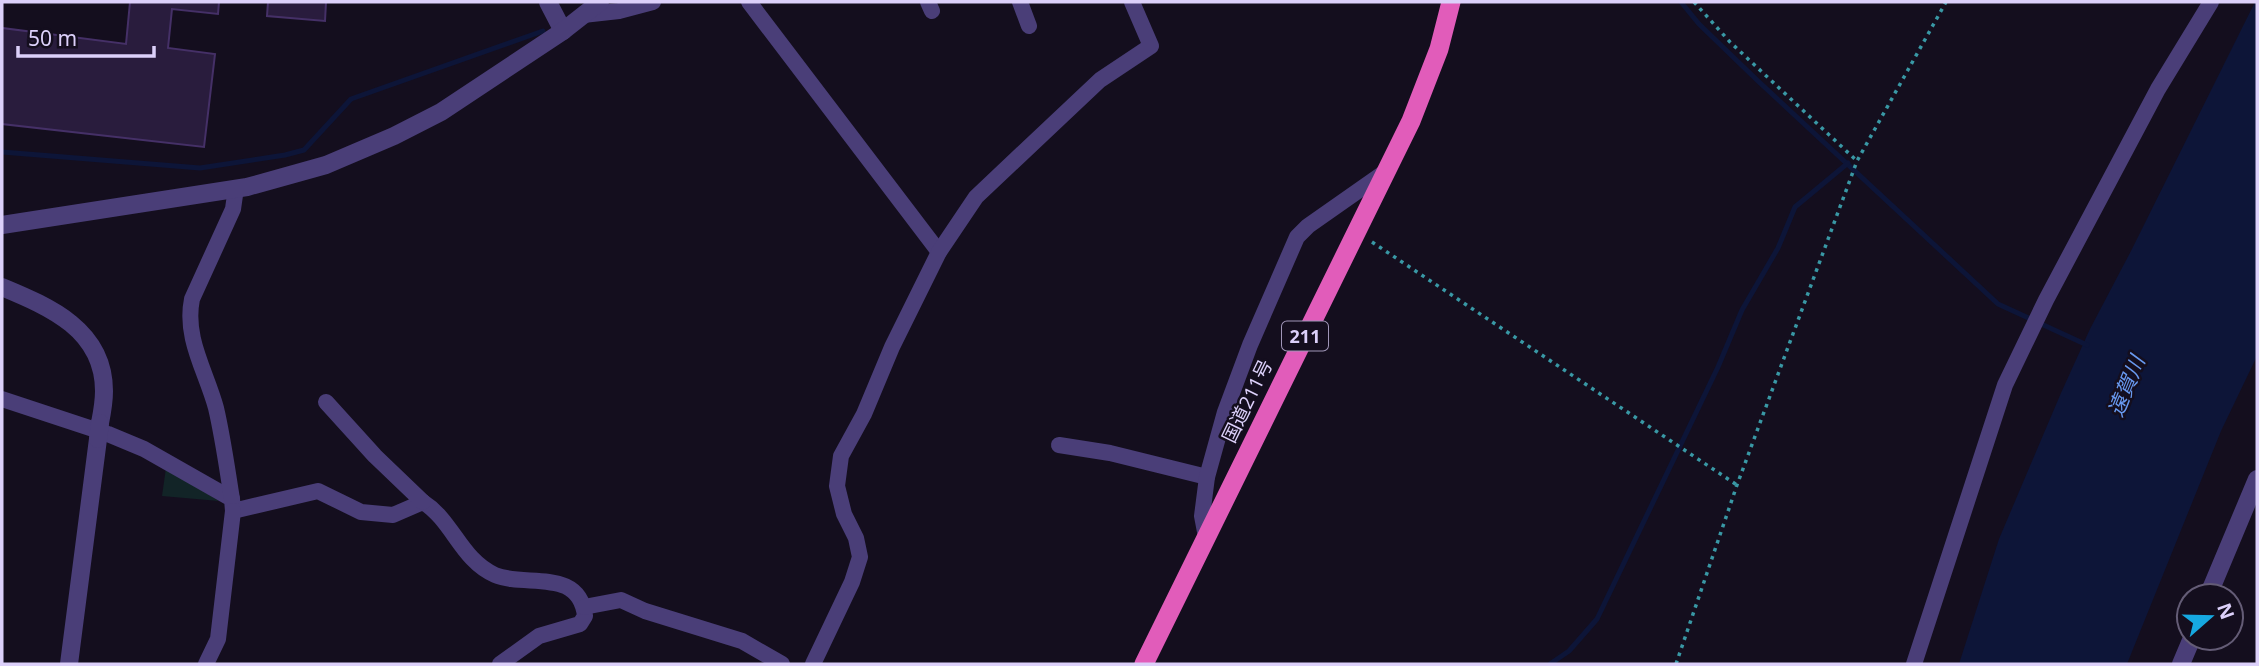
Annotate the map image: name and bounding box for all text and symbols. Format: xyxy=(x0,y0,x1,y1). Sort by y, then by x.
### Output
scale bar xyxy=(18,14,154,58)
text: 50 m xyxy=(28,24,77,52)
road number: 211 xyxy=(1282,322,1328,350)
water label: 遠賀川 xyxy=(2101,350,2152,420)
street label: 国道211号 xyxy=(1216,355,1278,447)
north arrow xyxy=(2175,582,2245,652)
text: N xyxy=(2211,599,2241,623)

